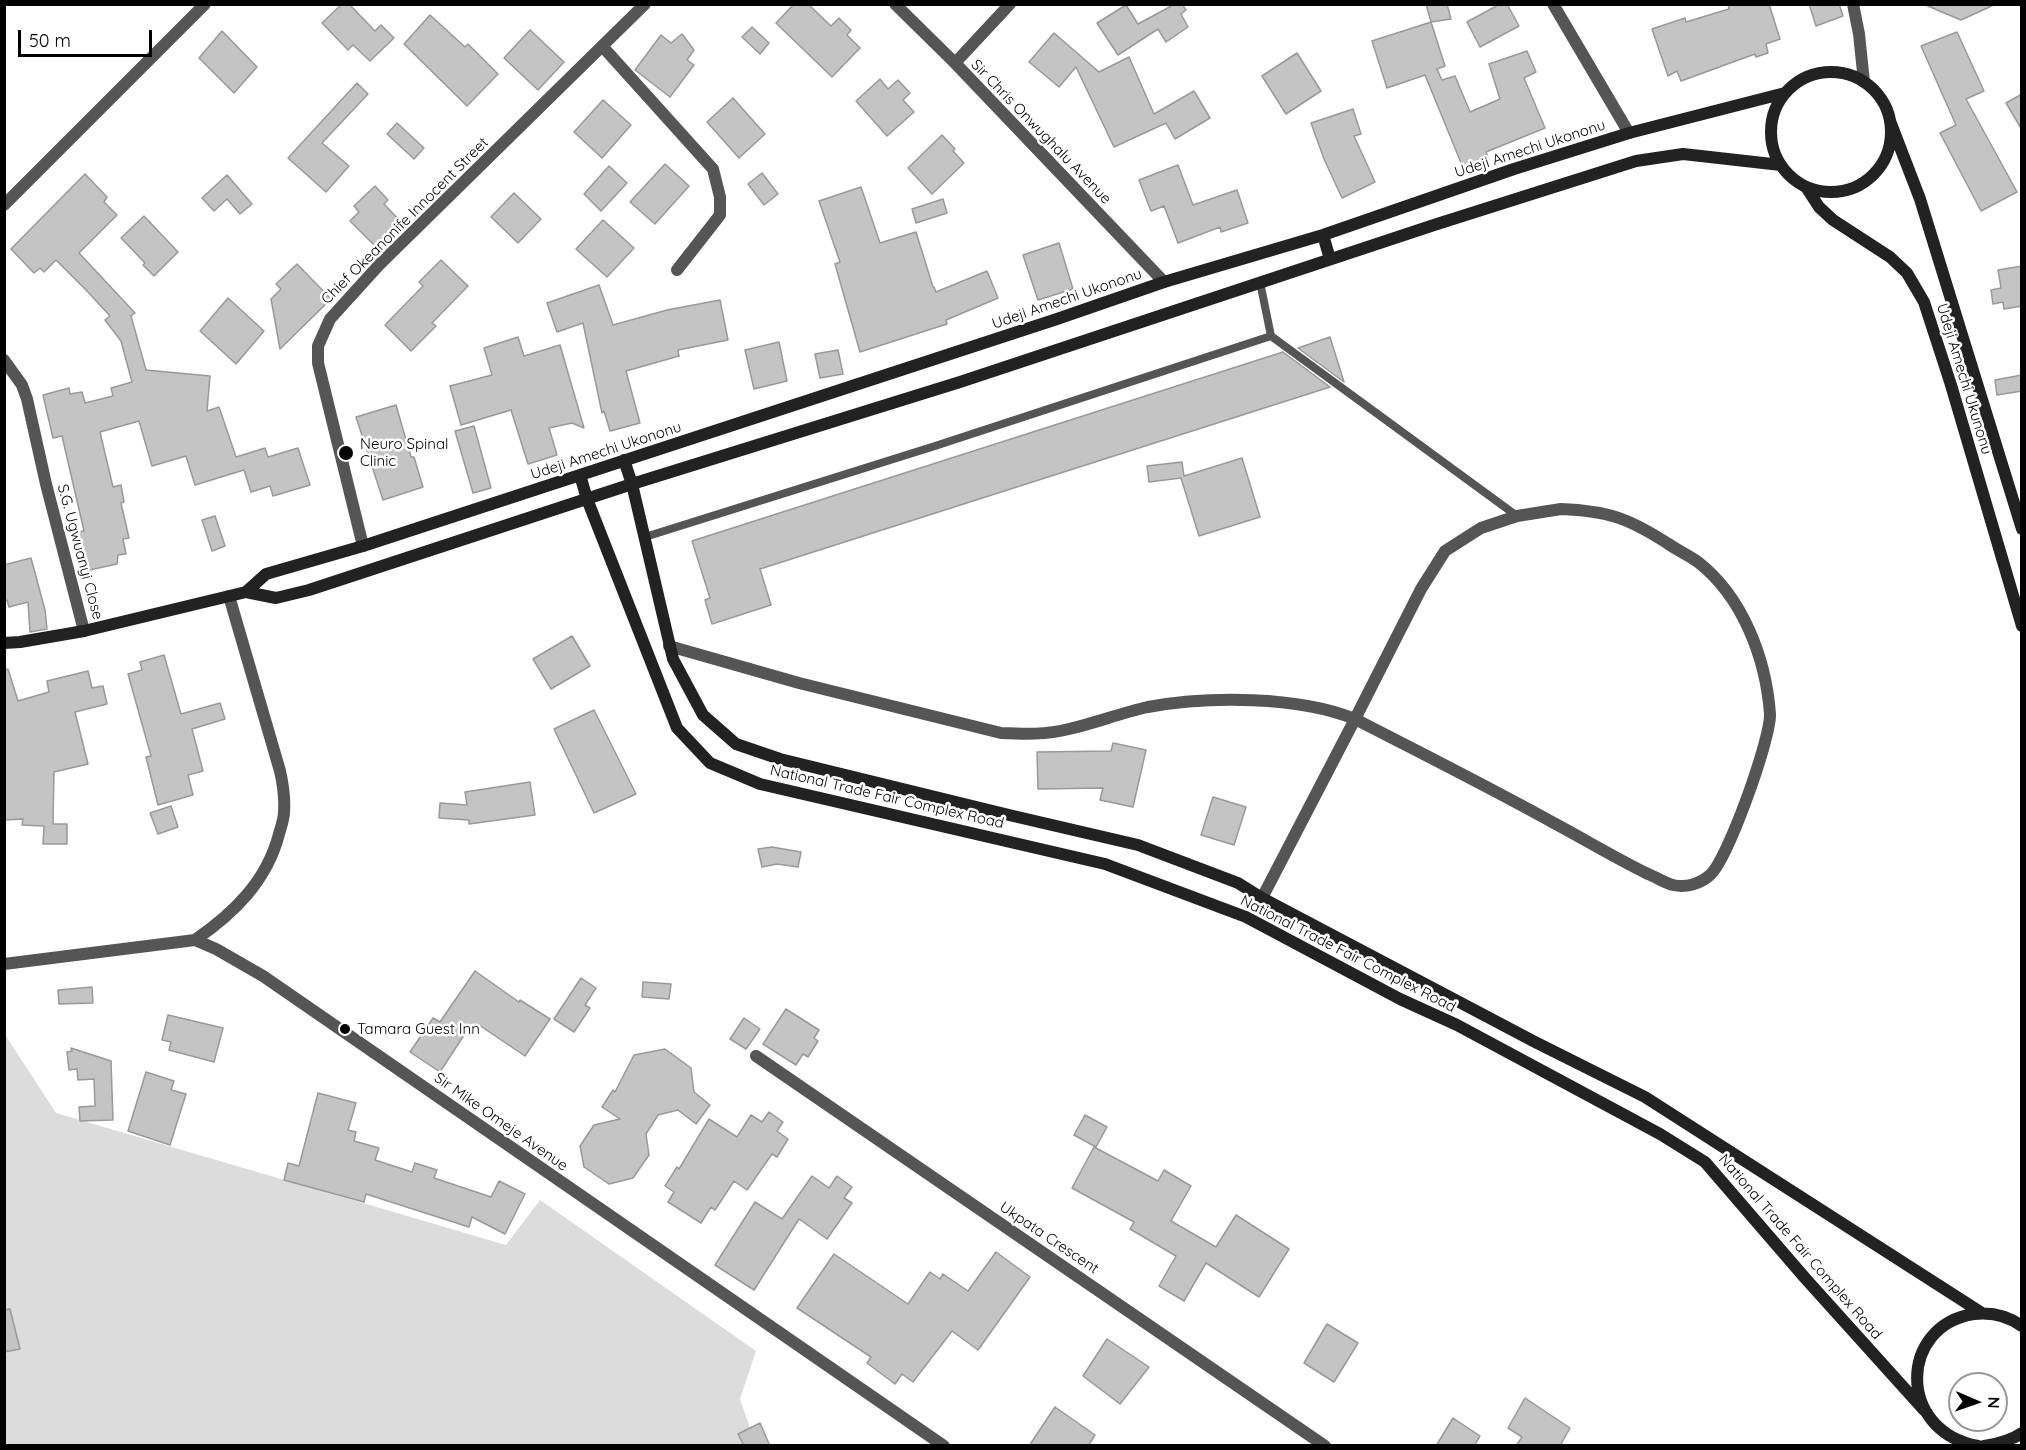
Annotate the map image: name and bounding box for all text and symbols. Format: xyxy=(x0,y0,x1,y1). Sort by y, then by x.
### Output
scale bar xyxy=(21,18,154,56)
text: 50 m xyxy=(29,29,71,52)
street label: Sir Chris Onwughalu Avenue xyxy=(967,56,1115,208)
street label: Udeji Amechi Ukononu xyxy=(1452,116,1608,182)
street label: Chief Okeanonife Innocent Street xyxy=(318,134,492,308)
street label: Udeji Amechi Ukononu xyxy=(990,265,1144,333)
street label: Udeji Amechi Ukunonu xyxy=(1932,301,1996,457)
street label: Udeji Amechi Ukononu xyxy=(528,418,684,484)
place label: Neuro Spinal Clinic xyxy=(360,435,448,470)
marker: Neuro Spinal Clinic xyxy=(337,444,355,462)
street label: S.G. Ugwuanyi Close xyxy=(53,482,107,622)
street label: National Trade Fair Complex Road xyxy=(768,761,1006,833)
street label: National Trade Fair Complex Road xyxy=(1237,892,1459,1016)
place label: Tamara Guest Inn xyxy=(357,1020,480,1038)
marker: Tamara Guest Inn xyxy=(338,1022,352,1036)
street label: Sir Mike Omeje Avenue xyxy=(431,1069,571,1175)
street label: National Trade Fair Complex Road xyxy=(1715,1151,1885,1343)
street label: Ukpata Crescent xyxy=(996,1198,1102,1278)
north arrow xyxy=(1948,1372,2008,1432)
text: N xyxy=(1984,1396,2004,1409)

